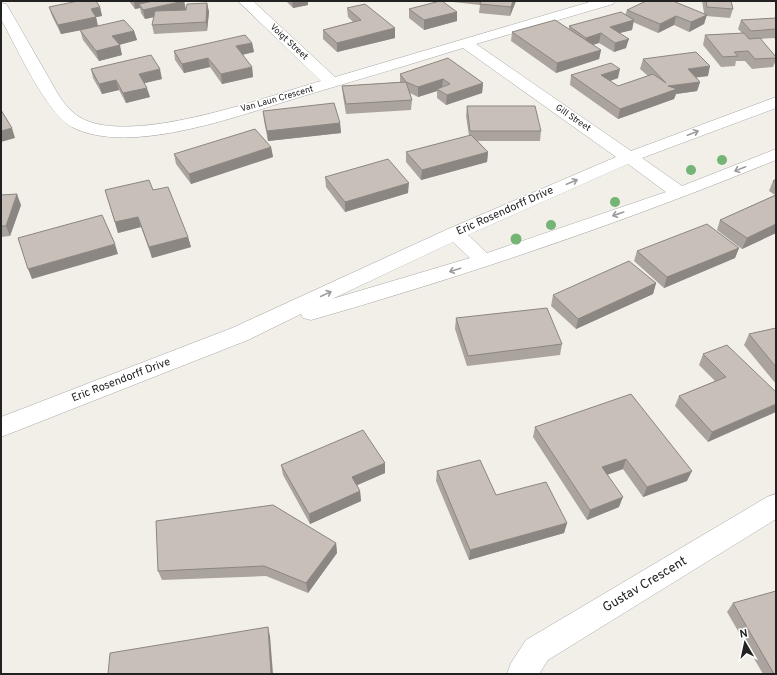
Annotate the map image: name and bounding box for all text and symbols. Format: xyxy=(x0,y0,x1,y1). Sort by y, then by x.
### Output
street label: Voigt Street xyxy=(268,22,310,62)
street label: Van Laun Crescent xyxy=(239,83,315,115)
street label: Gill Street xyxy=(553,102,593,134)
one-way arrow xyxy=(686,129,698,137)
one-way arrow xyxy=(734,165,746,173)
one-way arrow xyxy=(566,178,578,185)
street label: Eric Rosendorff Drive xyxy=(454,183,556,239)
one-way arrow xyxy=(613,211,625,219)
one-way arrow xyxy=(449,267,462,274)
one-way arrow xyxy=(320,290,332,297)
street label: Eric Rosendorff Drive xyxy=(70,355,172,405)
street label: Gustav Crescent xyxy=(600,554,690,616)
north arrow xyxy=(725,623,765,663)
text: N xyxy=(739,627,749,642)

